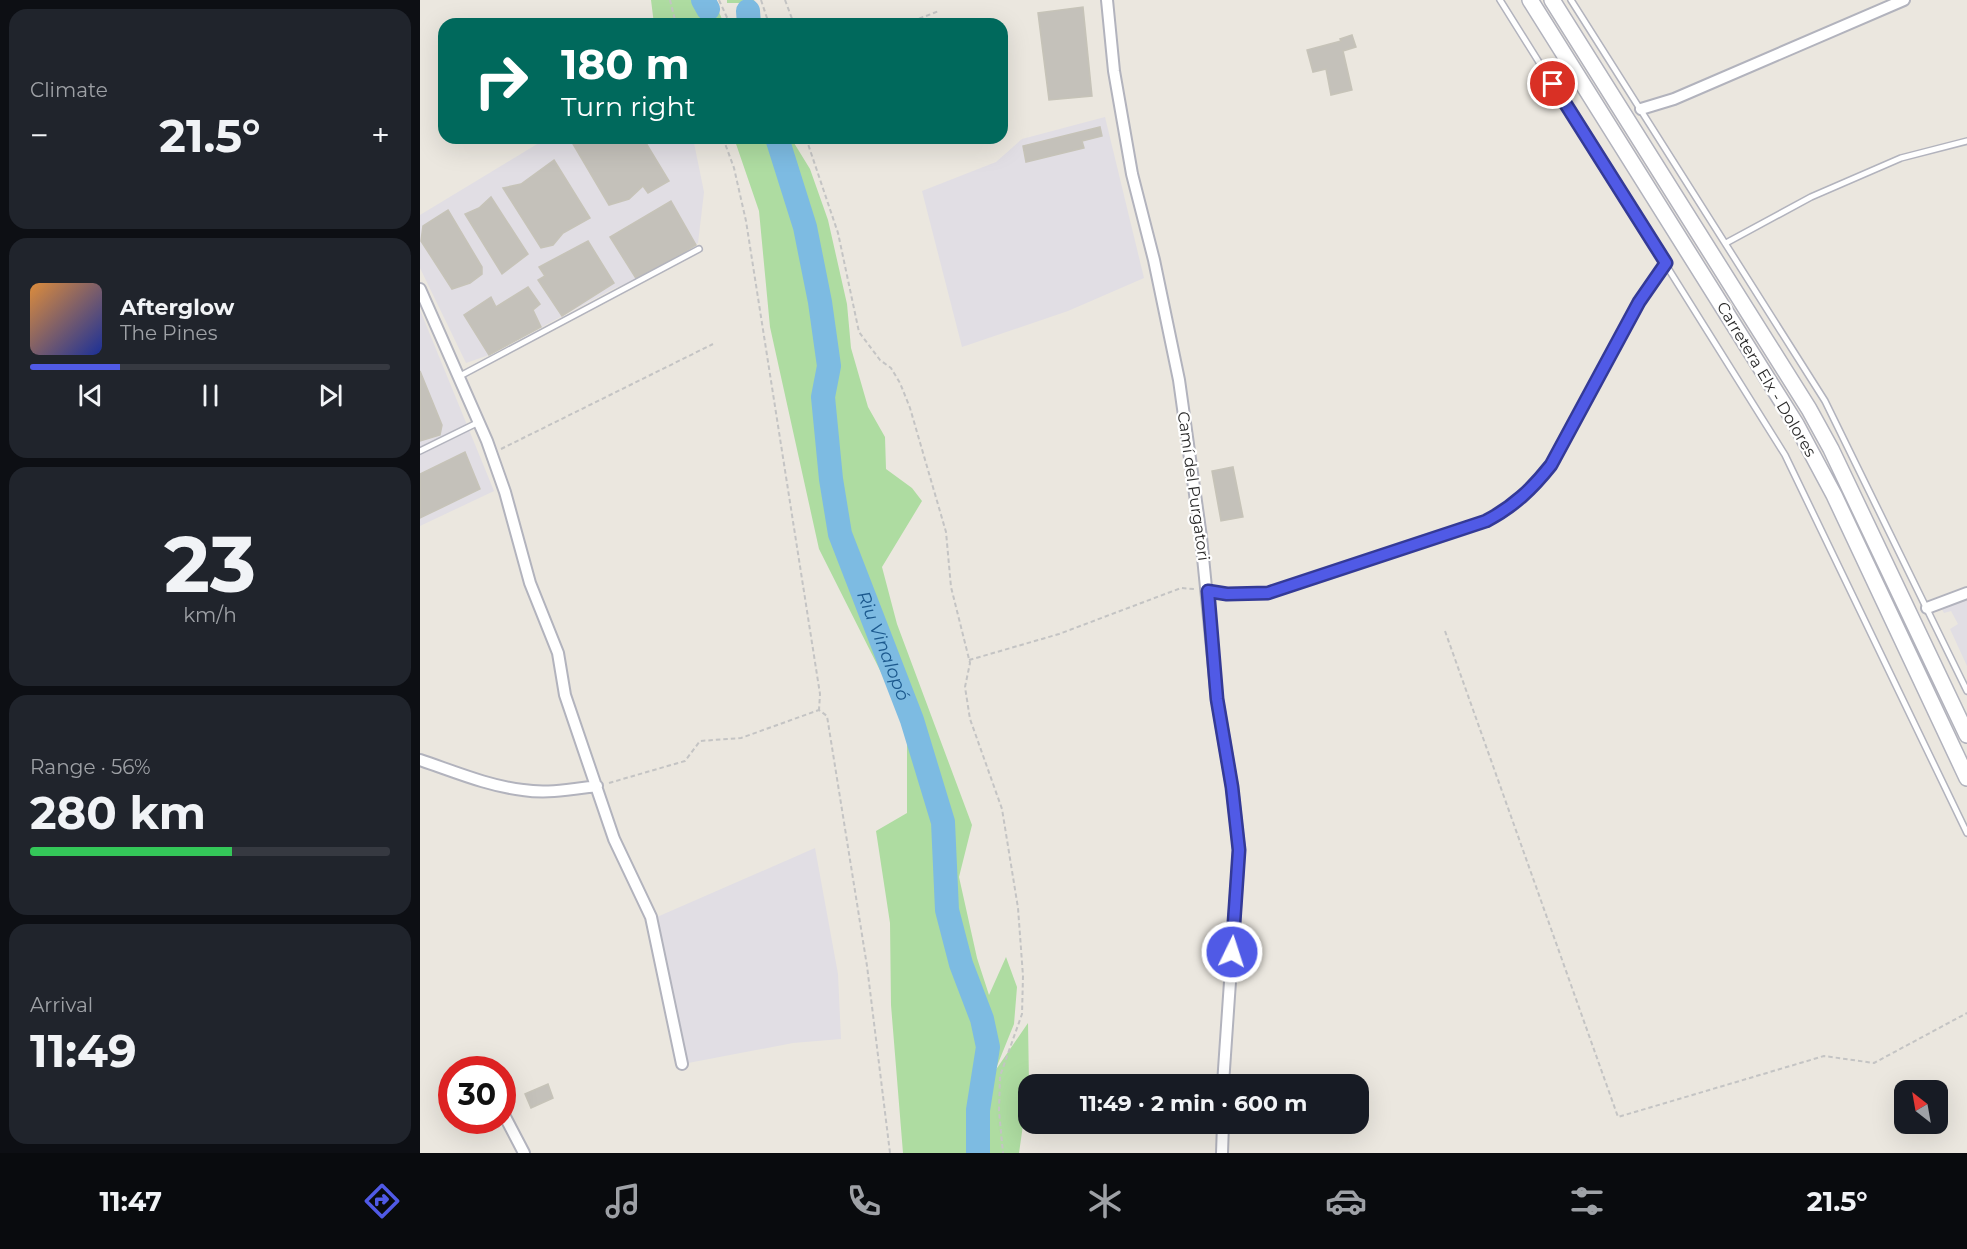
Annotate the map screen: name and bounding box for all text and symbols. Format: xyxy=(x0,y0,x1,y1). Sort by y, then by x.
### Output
text: 180 m xyxy=(561,38,690,90)
icon: right xyxy=(462,42,540,120)
pin xyxy=(1527,58,1578,109)
icon: arrive xyxy=(1536,67,1569,100)
text: Climate xyxy=(30,78,108,102)
text: Turn right xyxy=(561,90,696,123)
text: 21.5° xyxy=(159,108,261,163)
text: − xyxy=(30,115,49,155)
text: + xyxy=(371,115,390,155)
text: Afterglow xyxy=(120,294,234,321)
street label: Carretera Elx - Dolores xyxy=(1713,298,1820,460)
text: The Pines xyxy=(120,321,217,345)
icon: previous xyxy=(74,379,107,412)
icon: pause xyxy=(194,379,227,412)
icon: next xyxy=(314,379,347,412)
street label: Camí del Purgatori xyxy=(1174,410,1213,562)
text: 23 xyxy=(164,516,256,612)
water label: Riu Vinalopó xyxy=(852,588,914,704)
text: km/h xyxy=(183,603,237,627)
text: Range · 56% xyxy=(30,755,151,779)
text: 280 km xyxy=(30,785,206,840)
position arrow xyxy=(1200,920,1264,984)
text: Arrival xyxy=(30,993,93,1017)
text: 11:49 xyxy=(30,1023,137,1078)
speed limit sign: 30 xyxy=(438,1056,516,1134)
north arrow xyxy=(1894,1080,1948,1134)
map controls xyxy=(1894,1080,1948,1134)
text: 11:49 · 2 min · 600 m xyxy=(1080,1090,1307,1117)
icon: directions xyxy=(361,1180,403,1222)
icon: music xyxy=(602,1180,644,1222)
icon: phone xyxy=(843,1180,885,1222)
icon: climate xyxy=(1084,1180,1126,1222)
icon: car xyxy=(1325,1180,1367,1222)
icon: filters xyxy=(1566,1180,1608,1222)
text: 11:47 xyxy=(99,1185,162,1218)
text: 21.5° xyxy=(1807,1185,1868,1218)

